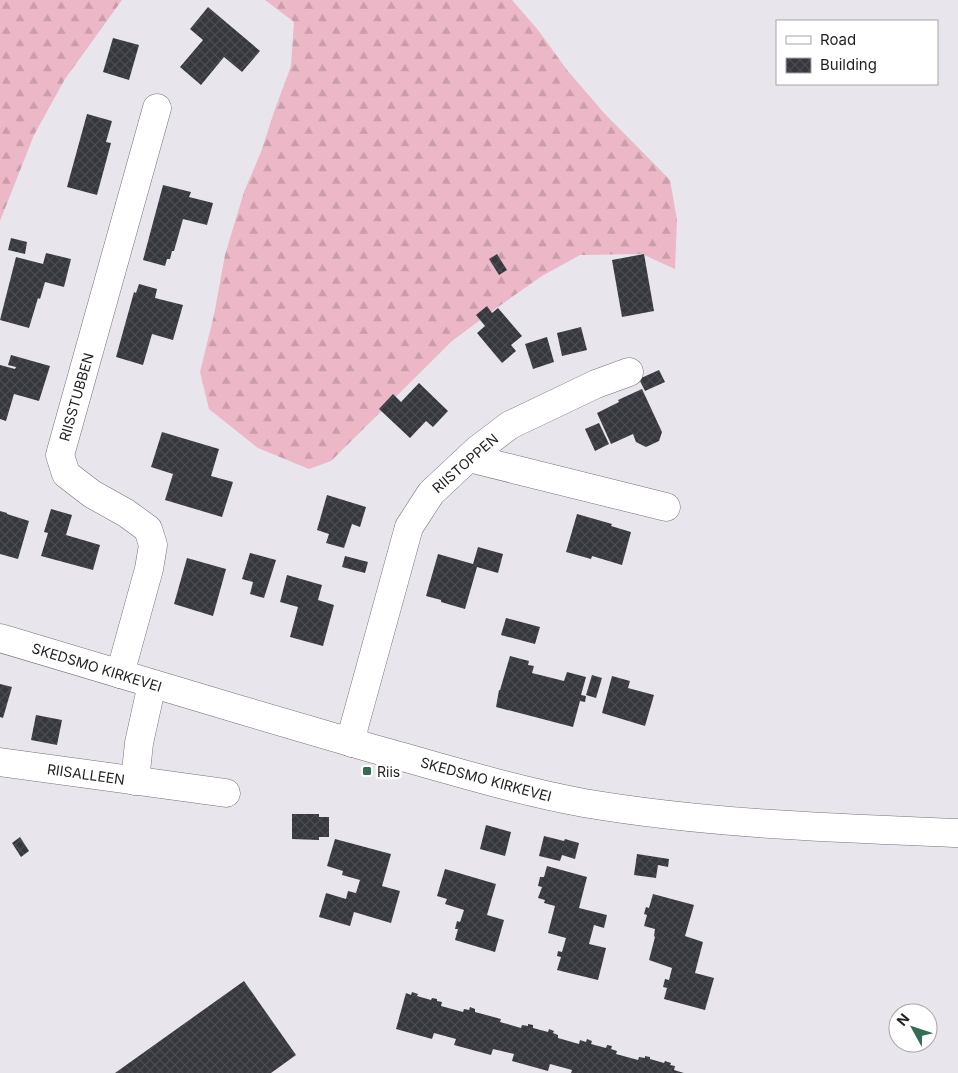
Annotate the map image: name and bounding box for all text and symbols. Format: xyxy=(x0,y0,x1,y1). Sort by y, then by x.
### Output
legend xyxy=(776,20,938,85)
text: Road xyxy=(820,30,856,49)
text: Building xyxy=(820,55,877,74)
street label: RIISSTUBBEN xyxy=(55,351,97,443)
street label: RIISTOPPEN xyxy=(429,430,501,496)
street label: SKEDSMO KIRKEVEI xyxy=(30,639,164,695)
street label: SKEDSMO KIRKEVEI xyxy=(419,753,553,805)
street label: RIISALLEEN xyxy=(46,760,126,788)
place label: Riis xyxy=(377,763,400,780)
marker: Riis xyxy=(361,765,373,777)
north arrow xyxy=(888,1003,938,1053)
text: N xyxy=(893,1010,913,1029)

